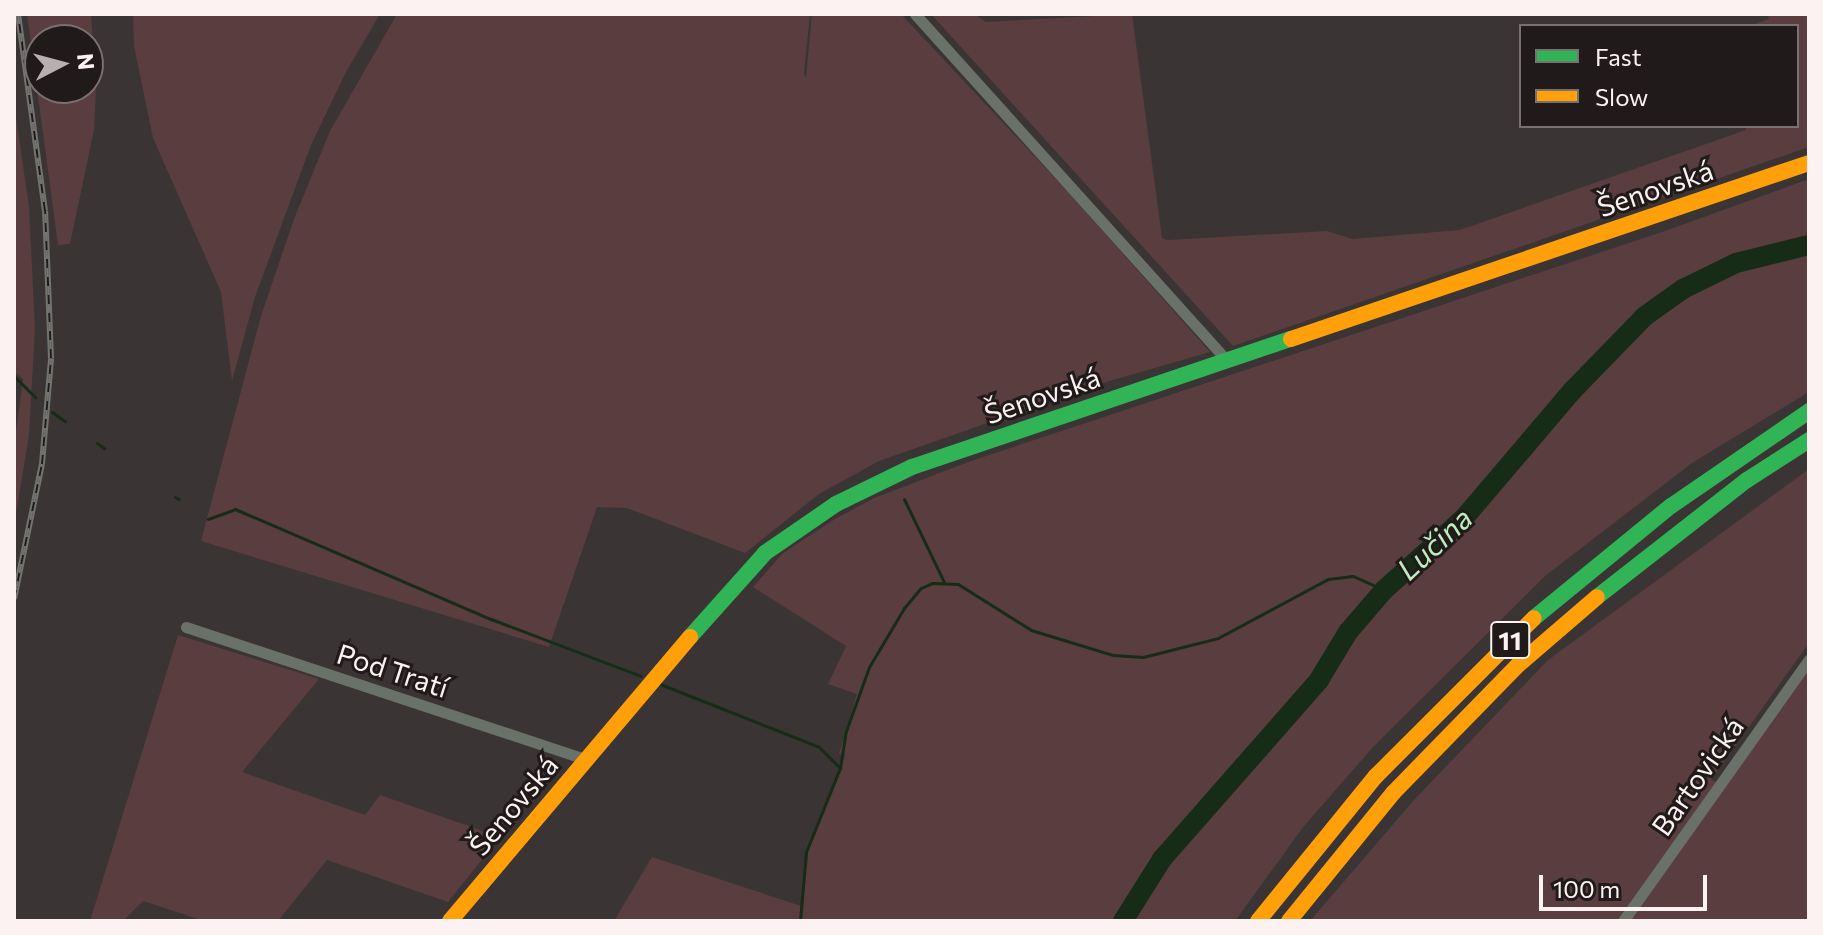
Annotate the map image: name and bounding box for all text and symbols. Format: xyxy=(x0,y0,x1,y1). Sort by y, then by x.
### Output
north arrow xyxy=(24,24,104,104)
legend xyxy=(1519,24,1799,128)
text: Fast xyxy=(1595,42,1642,71)
text: N xyxy=(72,52,101,71)
text: Slow xyxy=(1595,82,1648,111)
street label: Šenovská xyxy=(1593,153,1717,223)
street label: Šenovská xyxy=(980,360,1104,430)
water label: Lučina xyxy=(1389,499,1479,587)
road number: 11 xyxy=(1490,618,1530,662)
street label: Pod Tratí xyxy=(333,636,453,704)
street label: Bartovická xyxy=(1644,710,1750,842)
street label: Šenovská xyxy=(462,748,564,862)
scale bar xyxy=(1543,859,1711,909)
text: 100 m xyxy=(1553,874,1620,903)

